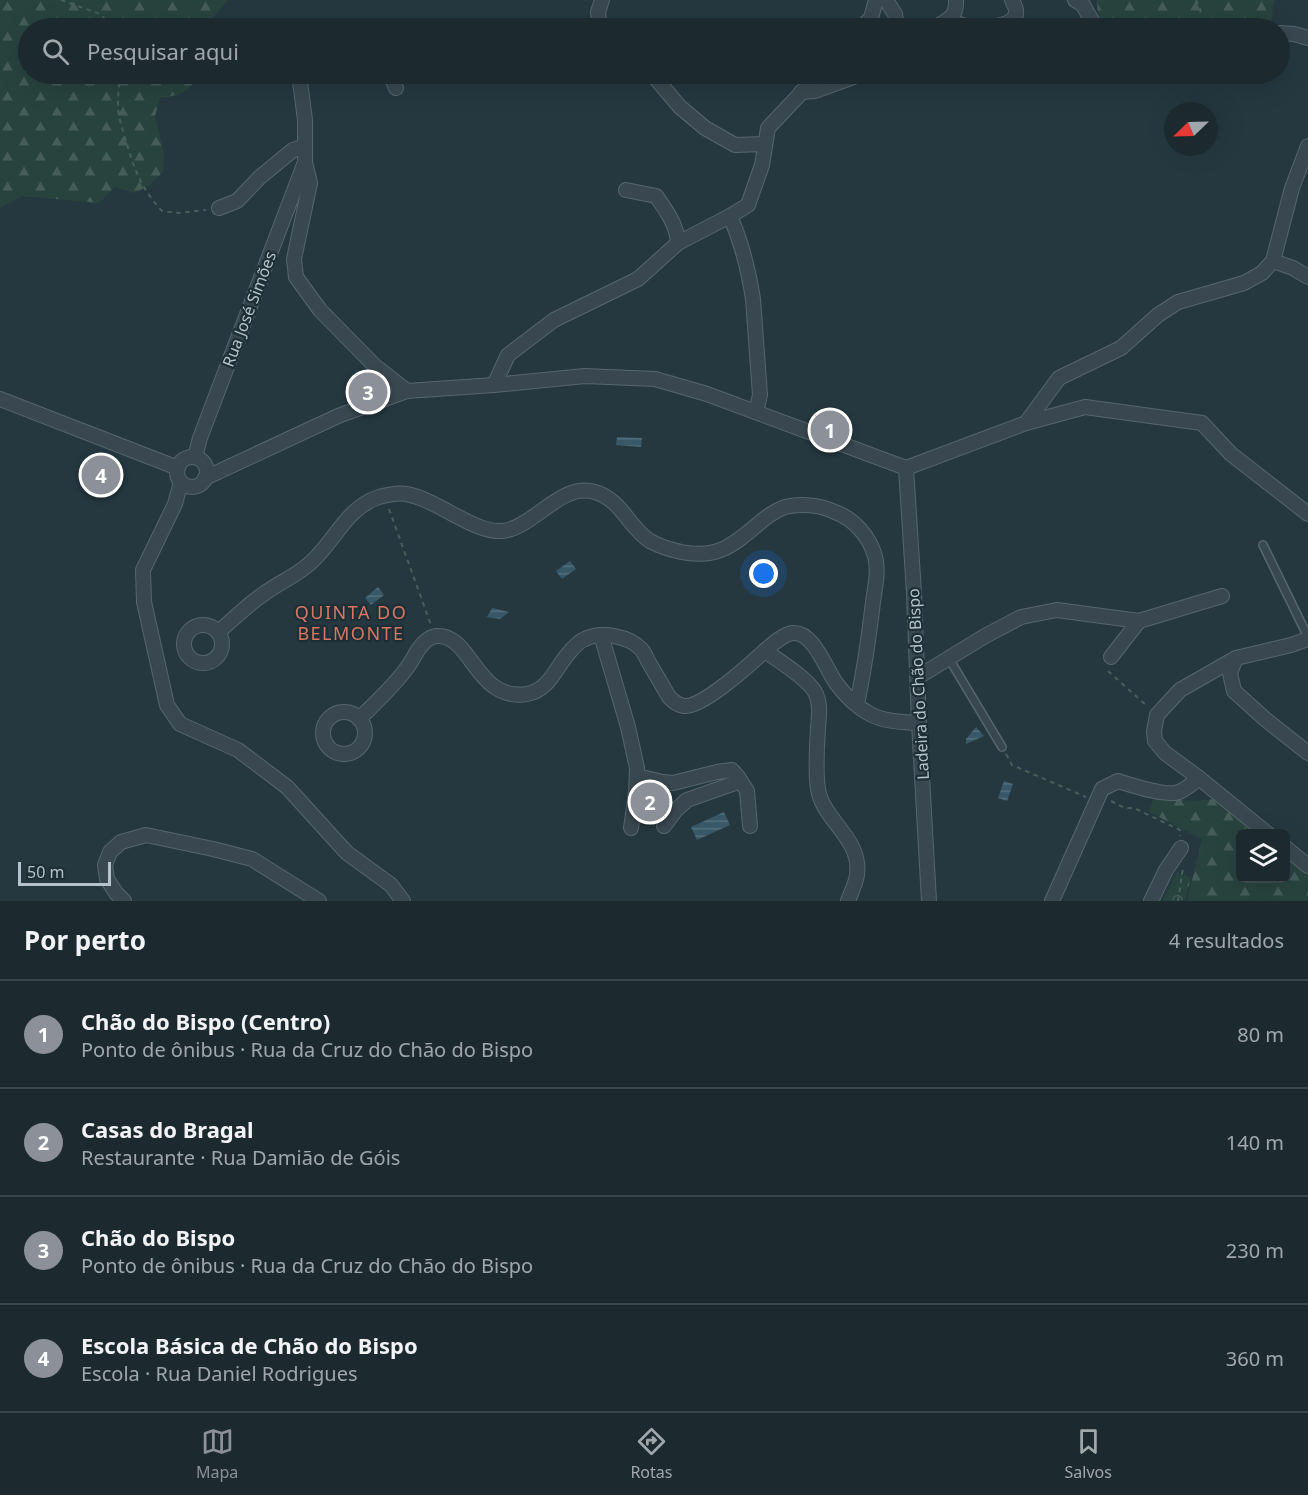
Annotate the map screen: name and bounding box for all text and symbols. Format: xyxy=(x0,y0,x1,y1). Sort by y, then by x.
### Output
search box xyxy=(18,18,1290,84)
icon: search xyxy=(39,35,72,68)
text: Pesquisar aqui xyxy=(87,36,239,66)
north arrow xyxy=(1164,102,1218,156)
street label: Rua José Simões xyxy=(217,248,281,370)
pin: 3 xyxy=(348,370,388,414)
pin: 1 xyxy=(810,408,850,452)
pin: 4 xyxy=(82,452,120,498)
your location xyxy=(749,559,778,588)
street label: Ladeira do Chão do Bispo xyxy=(902,588,934,780)
district label: QUINTA DO BELMONTE xyxy=(295,600,407,645)
pin: 2 xyxy=(630,780,670,824)
map controls xyxy=(1236,829,1290,883)
button: layers xyxy=(1236,829,1290,883)
scale bar xyxy=(18,859,111,886)
text: 50 m xyxy=(27,861,64,883)
text: Por perto xyxy=(24,922,146,958)
text: 4 resultados xyxy=(1169,927,1284,954)
text: Chão do Bispo (Centro) xyxy=(81,1006,330,1036)
text: 1 xyxy=(38,1021,49,1048)
text: 80 m xyxy=(1237,1021,1284,1048)
text: Ponto de ônibus · Rua da Cruz do Chão do Bispo xyxy=(81,1036,533,1063)
text: Casas do Bragal xyxy=(81,1114,254,1144)
text: 2 xyxy=(38,1129,49,1156)
text: 140 m xyxy=(1226,1129,1284,1156)
text: Restaurante · Rua Damião de Góis xyxy=(81,1144,400,1171)
text: Chão do Bispo xyxy=(81,1222,235,1252)
text: 3 xyxy=(38,1237,49,1264)
text: 230 m xyxy=(1226,1237,1284,1264)
text: Ponto de ônibus · Rua da Cruz do Chão do Bispo xyxy=(81,1252,533,1279)
text: Escola Básica de Chão do Bispo xyxy=(81,1330,418,1360)
text: 4 xyxy=(38,1345,49,1372)
text: 360 m xyxy=(1226,1345,1284,1372)
text: Escola · Rua Daniel Rodrigues xyxy=(81,1360,358,1387)
tab: Mapa xyxy=(196,1425,238,1483)
tab: Rotas xyxy=(630,1425,672,1483)
tab: Salvos xyxy=(1065,1425,1112,1483)

